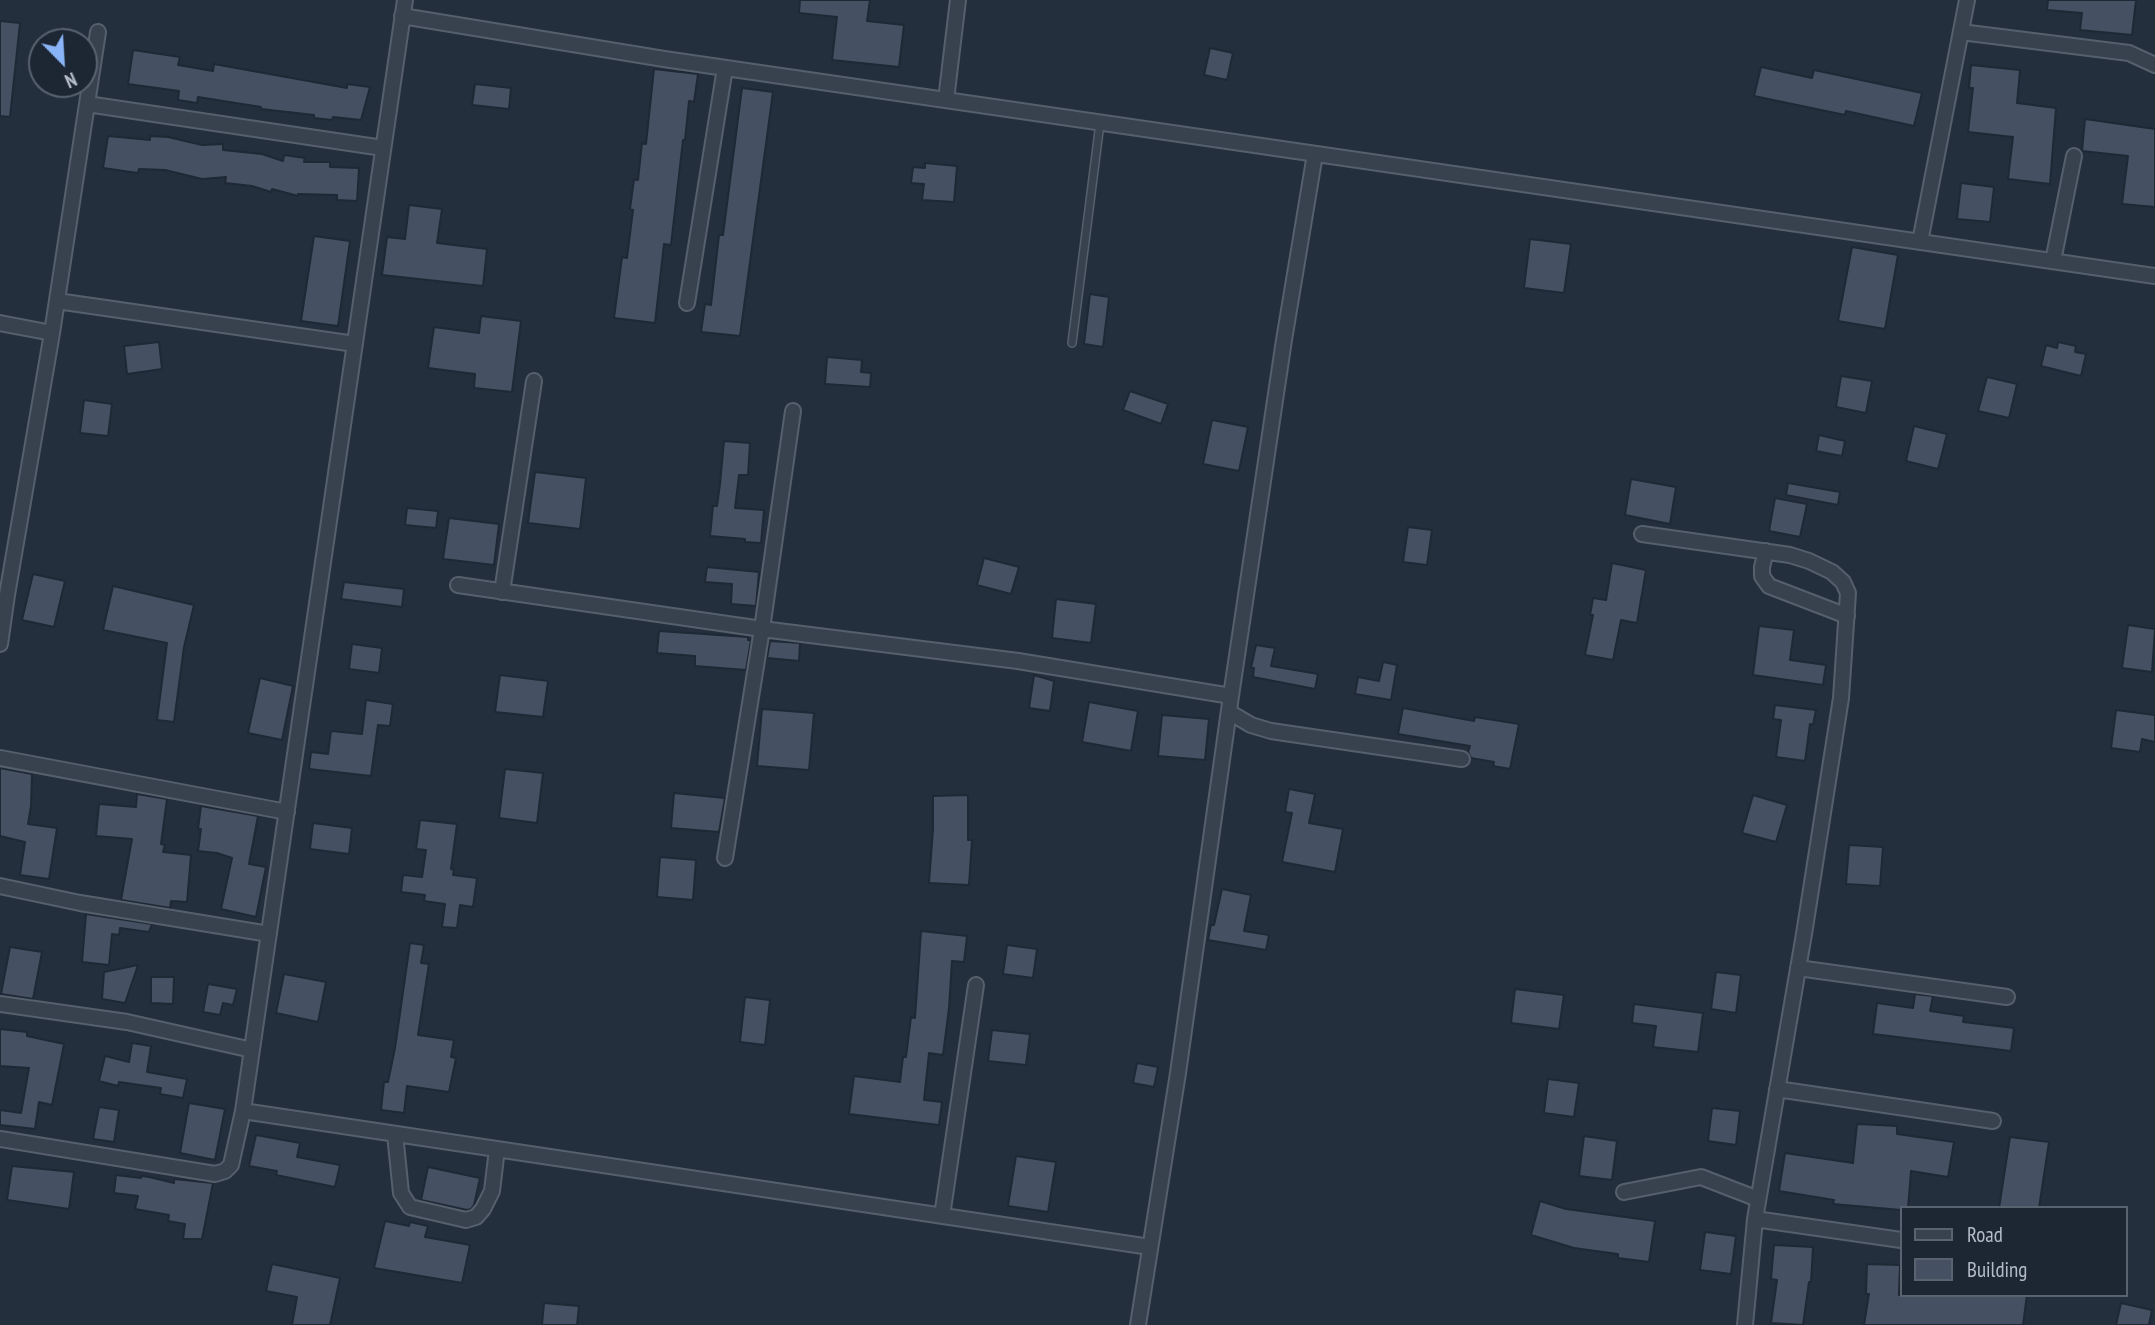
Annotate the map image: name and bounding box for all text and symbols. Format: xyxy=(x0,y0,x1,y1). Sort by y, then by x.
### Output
north arrow xyxy=(28,28,98,98)
text: N xyxy=(61,67,80,93)
legend xyxy=(1899,1206,2127,1297)
text: Road xyxy=(1967,1221,2003,1248)
text: Building xyxy=(1967,1256,2027,1283)

